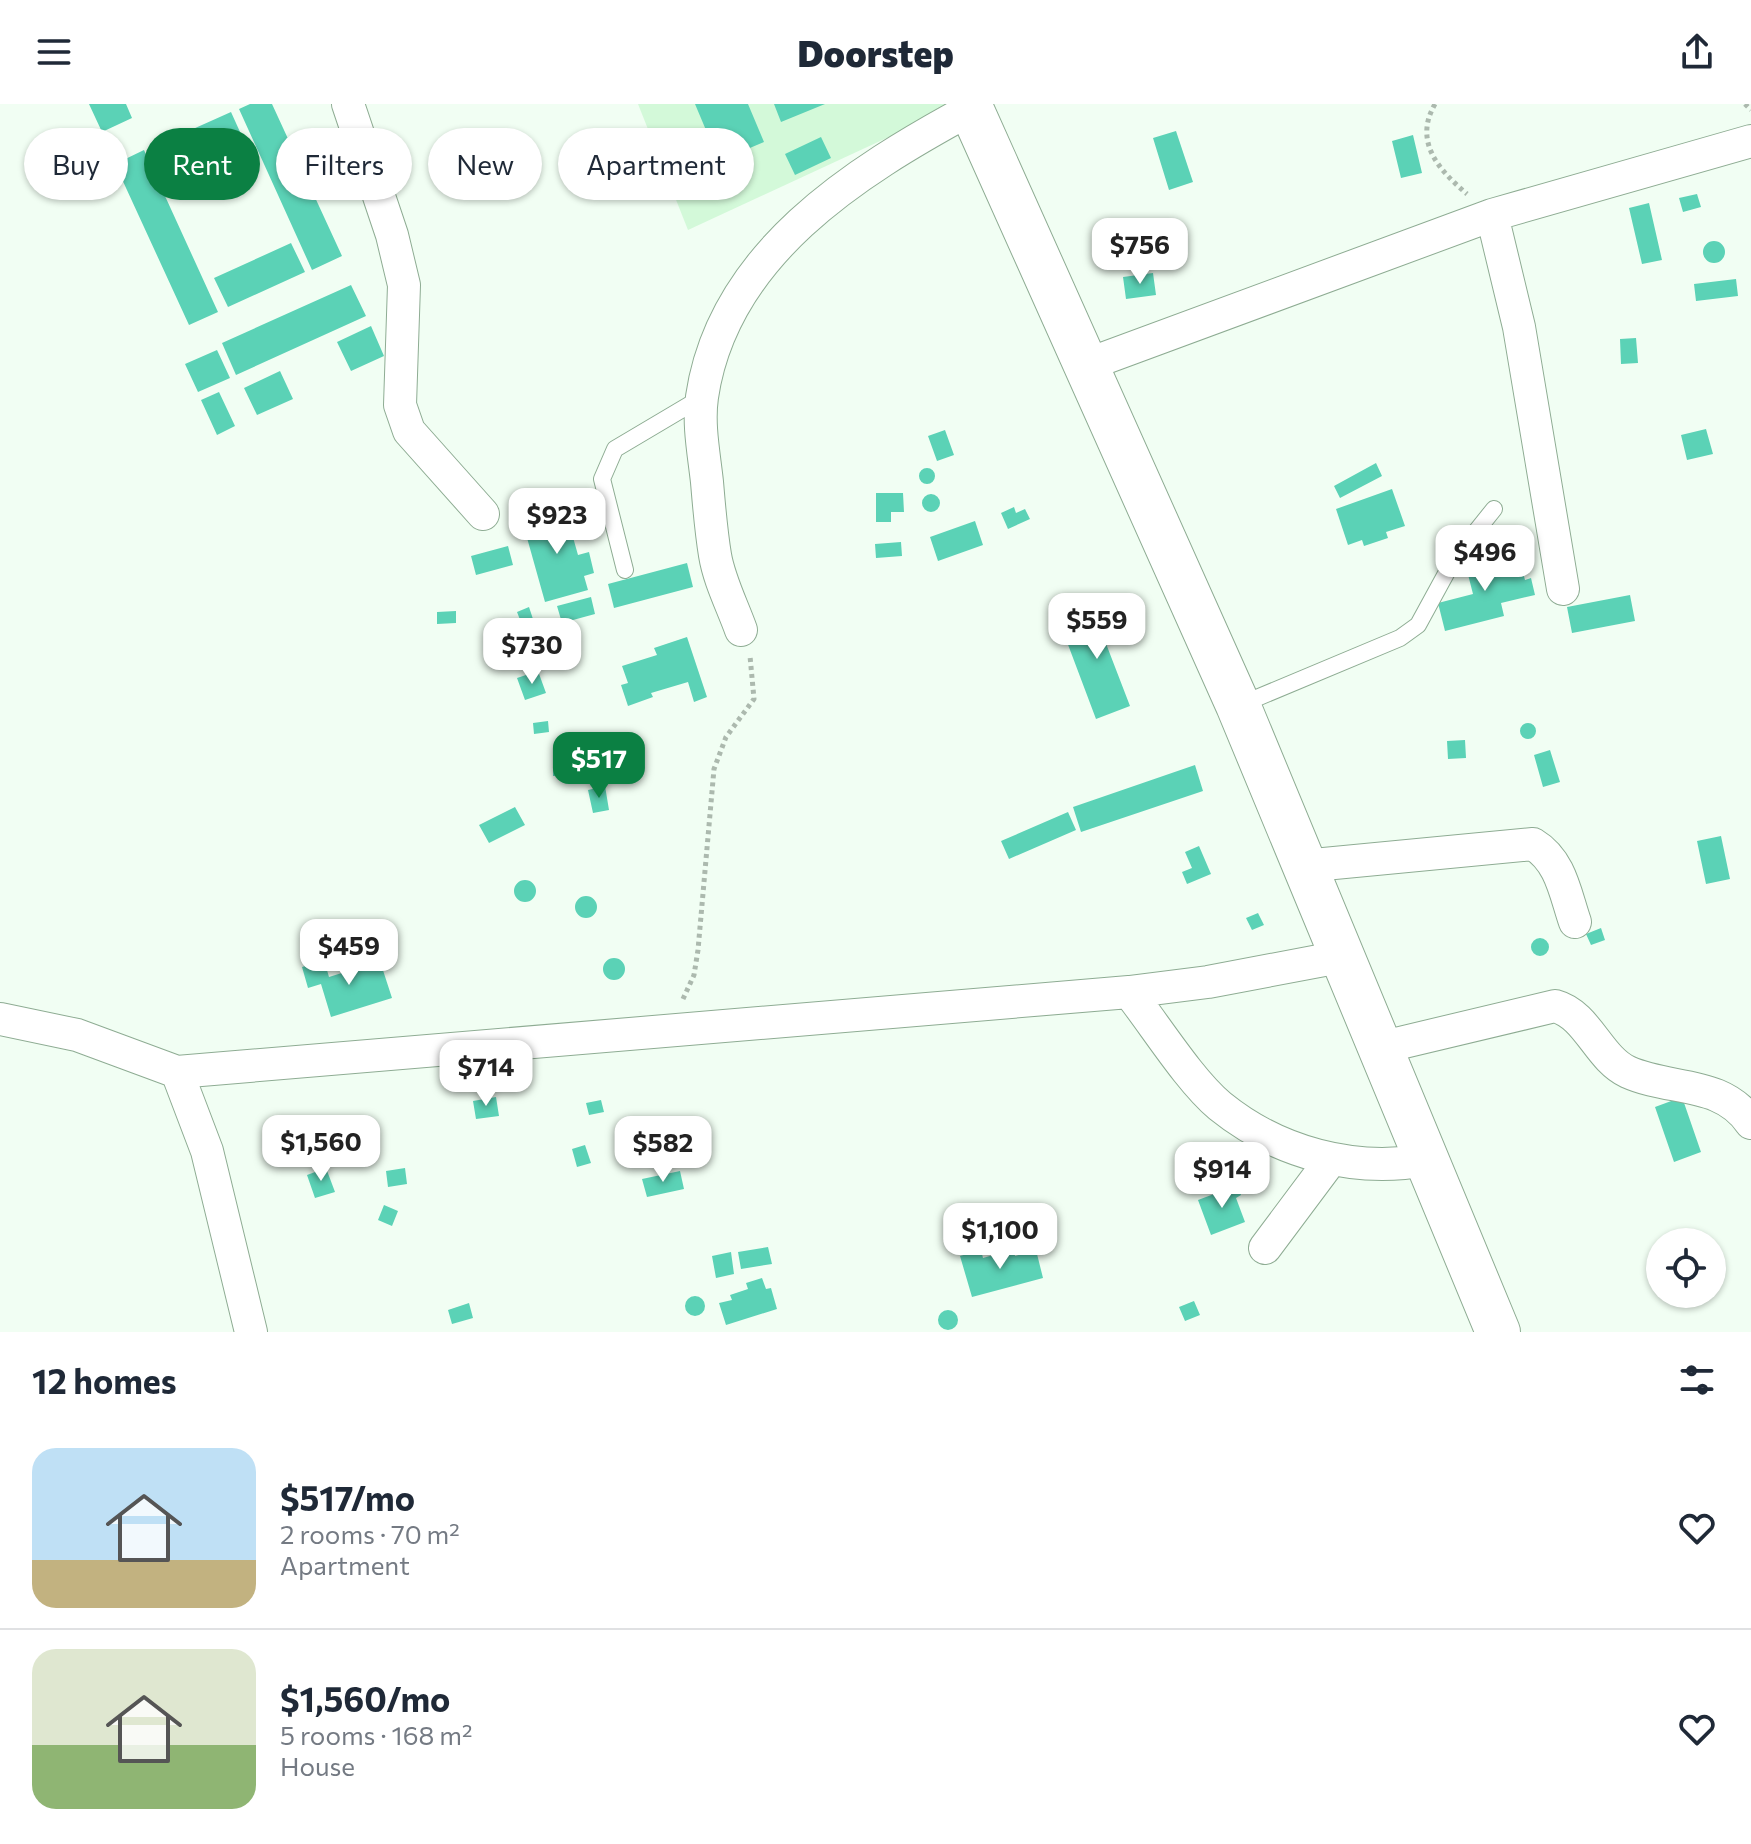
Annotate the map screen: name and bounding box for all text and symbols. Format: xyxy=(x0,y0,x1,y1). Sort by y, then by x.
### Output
icon: menu xyxy=(32,30,76,74)
text: Doorstep xyxy=(797,30,954,74)
icon: share xyxy=(1675,30,1719,74)
chip: Buy xyxy=(24,128,128,200)
chip: Rent xyxy=(144,128,260,200)
chip: Filters xyxy=(276,128,412,200)
chip: New xyxy=(428,128,542,200)
chip: Apartment xyxy=(558,128,754,200)
pin: $756 xyxy=(1093,218,1187,286)
text: $756 xyxy=(1110,228,1170,259)
pin: $923 xyxy=(510,488,604,556)
text: $923 xyxy=(527,498,587,529)
pin: $496 xyxy=(1438,525,1532,593)
text: $496 xyxy=(1454,535,1516,566)
pin: $559 xyxy=(1050,593,1144,661)
text: $559 xyxy=(1066,603,1128,634)
pin: $730 xyxy=(485,618,579,686)
text: $730 xyxy=(501,628,563,659)
pin: $517 xyxy=(552,732,646,800)
text: $517 xyxy=(571,742,627,773)
pin: $459 xyxy=(302,919,396,987)
text: $459 xyxy=(318,929,380,960)
pin: $714 xyxy=(439,1040,533,1108)
text: $714 xyxy=(458,1050,514,1081)
pin: $1,560 xyxy=(256,1115,386,1183)
pin: $582 xyxy=(616,1116,710,1184)
text: $1,560 xyxy=(280,1125,362,1156)
text: $582 xyxy=(633,1126,693,1157)
pin: $914 xyxy=(1175,1142,1269,1210)
text: $914 xyxy=(1193,1152,1251,1183)
pin: $1,100 xyxy=(935,1203,1065,1271)
text: $1,100 xyxy=(961,1213,1039,1244)
map controls xyxy=(1646,1228,1726,1308)
button: locate xyxy=(1646,1228,1726,1308)
icon: filters xyxy=(1675,1358,1719,1402)
text: 12 homes xyxy=(32,1359,177,1401)
text: $517/mo xyxy=(280,1476,415,1518)
icon: home xyxy=(96,1480,192,1576)
icon: heart xyxy=(1675,1506,1719,1550)
text: 2 rooms · 70 m² xyxy=(280,1518,460,1549)
text: Apartment xyxy=(280,1549,410,1580)
text: $1,560/mo xyxy=(280,1677,450,1719)
icon: home xyxy=(96,1681,192,1777)
icon: heart xyxy=(1675,1707,1719,1751)
text: 5 rooms · 168 m² xyxy=(280,1719,472,1750)
text: House xyxy=(280,1750,355,1781)

